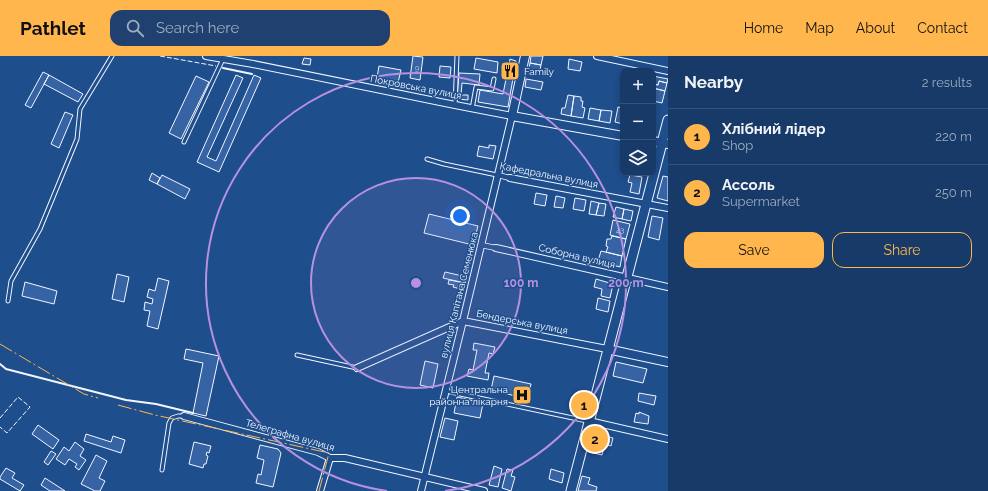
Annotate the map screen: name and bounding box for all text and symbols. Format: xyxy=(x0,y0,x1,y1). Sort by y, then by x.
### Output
search box xyxy=(110,10,390,46)
text: Pathlet xyxy=(20,17,86,39)
icon: search xyxy=(124,17,146,39)
text: Search here xyxy=(156,19,239,37)
text: Home xyxy=(744,20,783,36)
text: Map xyxy=(805,20,834,36)
text: About xyxy=(856,20,895,36)
text: Contact xyxy=(917,20,968,36)
restaurant icon: Family xyxy=(499,60,521,82)
house number: 9 xyxy=(415,63,420,73)
place label: Family xyxy=(524,66,555,77)
map controls xyxy=(620,68,656,176)
button: + xyxy=(620,68,656,104)
text: Nearby xyxy=(684,72,743,92)
street label: Покровська вулиця xyxy=(369,73,463,101)
text: 2 results xyxy=(922,75,972,90)
button: − xyxy=(620,104,656,140)
text: Хлібний лідер xyxy=(722,120,826,138)
text: 1 xyxy=(694,129,700,144)
text: 220 m xyxy=(935,129,972,144)
text: Shop xyxy=(722,138,753,153)
button: layers xyxy=(620,140,656,176)
street label: Кафедральна вулиця xyxy=(499,160,599,190)
text: Ассоль xyxy=(722,176,775,194)
text: 2 xyxy=(693,185,701,200)
text: 250 m xyxy=(935,185,972,200)
text: Supermarket xyxy=(722,194,800,209)
your location xyxy=(450,206,470,226)
house number: 43 xyxy=(616,225,624,235)
street label: вулиця Капітана Семенюка xyxy=(438,231,480,359)
button: Save xyxy=(684,232,824,268)
button: Share xyxy=(832,232,972,268)
street label: Соборна вулиця xyxy=(538,242,616,270)
centre of rings xyxy=(409,276,423,290)
text: 100 m xyxy=(504,276,538,290)
text: 200 m xyxy=(608,276,644,290)
street label: Бендерська вулиця xyxy=(475,308,569,336)
place label: Центральна районна лікарня xyxy=(429,384,508,407)
hospital icon: Центральна районна лікарня xyxy=(511,384,533,406)
pin: 1 xyxy=(571,390,597,420)
street label: Телеграфна вулиця xyxy=(244,417,336,453)
pin: 2 xyxy=(582,424,608,454)

